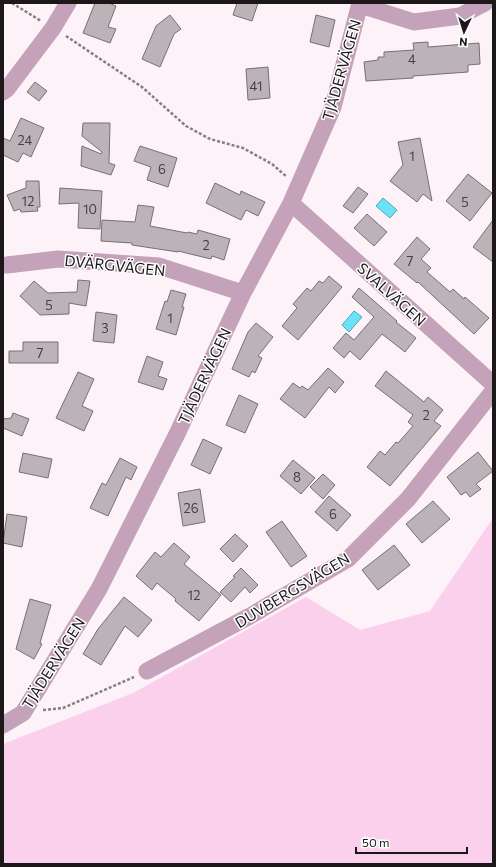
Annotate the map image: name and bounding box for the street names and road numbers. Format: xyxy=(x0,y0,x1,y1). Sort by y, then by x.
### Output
street label: TJÄDERVÄGEN xyxy=(318,17,364,123)
street label: DVÄRGVÄGEN xyxy=(64,251,166,279)
street label: SVALVÄGEN xyxy=(354,259,430,329)
street label: TJÄDERVÄGEN xyxy=(174,325,234,427)
street label: DUVBERGSVÄGEN xyxy=(231,549,353,631)
street label: TJÄDERVÄGEN xyxy=(18,614,88,712)

